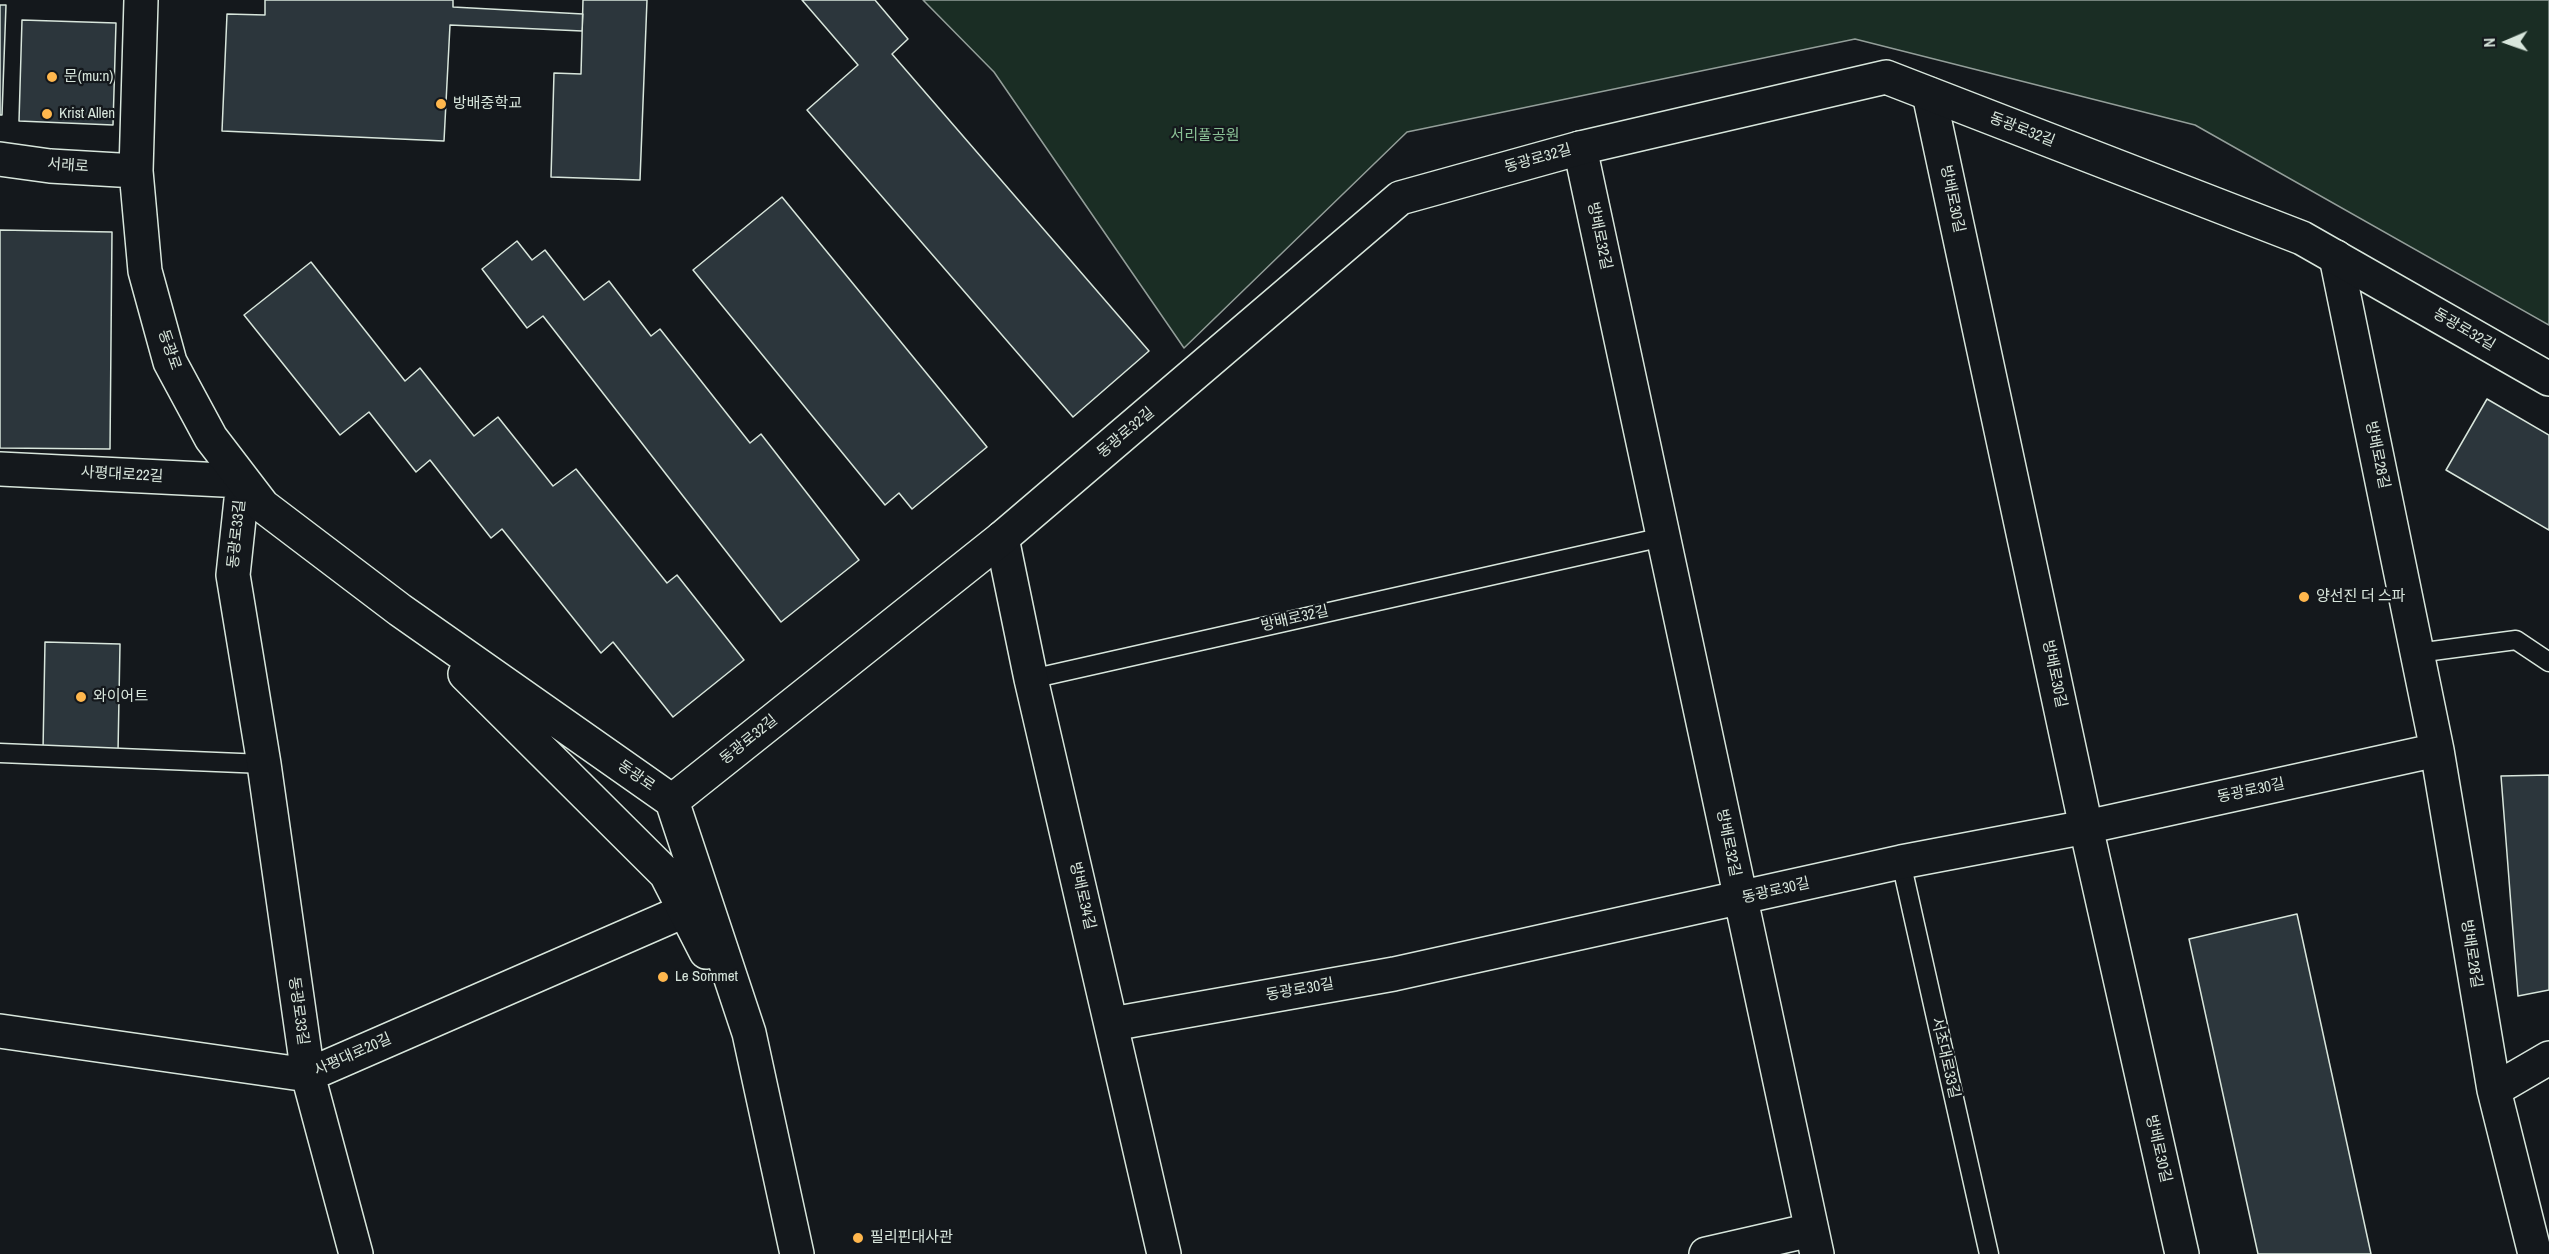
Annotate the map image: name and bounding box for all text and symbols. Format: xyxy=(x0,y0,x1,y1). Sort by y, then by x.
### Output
north arrow xyxy=(2477,12,2537,72)
text: N xyxy=(2478,38,2500,48)
place label: 문(mu:n) xyxy=(64,68,113,86)
marker: 문(mu:n) xyxy=(45,70,59,84)
place label: 방배중학교 xyxy=(453,95,522,113)
marker: 방배중학교 xyxy=(434,97,448,111)
place label: Krist Allen xyxy=(59,105,115,123)
marker: Krist Allen xyxy=(40,107,54,121)
street label: 동광로32길 xyxy=(1987,109,2057,151)
park label: 서리풀공원 xyxy=(1171,127,1239,145)
street label: 동광로32길 xyxy=(1502,141,1574,177)
street label: 서래로 xyxy=(47,156,89,176)
street label: 방배로30길 xyxy=(1936,163,1968,235)
street label: 방배로32길 xyxy=(1583,200,1615,272)
street label: 동광로32길 xyxy=(2430,305,2498,355)
street label: 동광로 xyxy=(154,327,184,373)
street label: 동광로32길 xyxy=(1094,404,1158,462)
street label: 방배로28길 xyxy=(2361,419,2393,491)
street label: 사평대로22길 xyxy=(80,464,164,486)
street label: 동광로33길 xyxy=(224,499,250,569)
place label: 양선진 더 스파 xyxy=(2316,588,2406,606)
marker: 양선진 더 스파 xyxy=(2297,590,2311,604)
street label: 방배로32길 xyxy=(1259,602,1331,636)
street label: 방배로30길 xyxy=(2038,638,2070,710)
place label: 와이어트 xyxy=(93,688,148,706)
marker: 와이어트 xyxy=(74,690,88,704)
street label: 동광로32길 xyxy=(717,711,781,769)
street label: 동광로 xyxy=(614,757,658,795)
street label: 동광로30길 xyxy=(2215,775,2287,807)
street label: 방배로32길 xyxy=(1712,807,1744,879)
street label: 방배로34길 xyxy=(1065,860,1099,932)
street label: 동광로30길 xyxy=(1740,874,1812,908)
street label: 방배로28길 xyxy=(2457,919,2485,989)
place label: Le Sommet xyxy=(675,968,738,986)
marker: Le Sommet xyxy=(656,970,670,984)
street label: 동광로30길 xyxy=(1265,975,1335,1005)
street label: 동광로33길 xyxy=(284,976,312,1046)
street label: 서초대로33길 xyxy=(1927,1016,1963,1100)
street label: 사평대로20길 xyxy=(312,1030,394,1080)
street label: 방배로30길 xyxy=(2141,1113,2175,1185)
place label: 필리핀대사관 xyxy=(870,1229,953,1247)
marker: 필리핀대사관 xyxy=(851,1231,865,1245)

